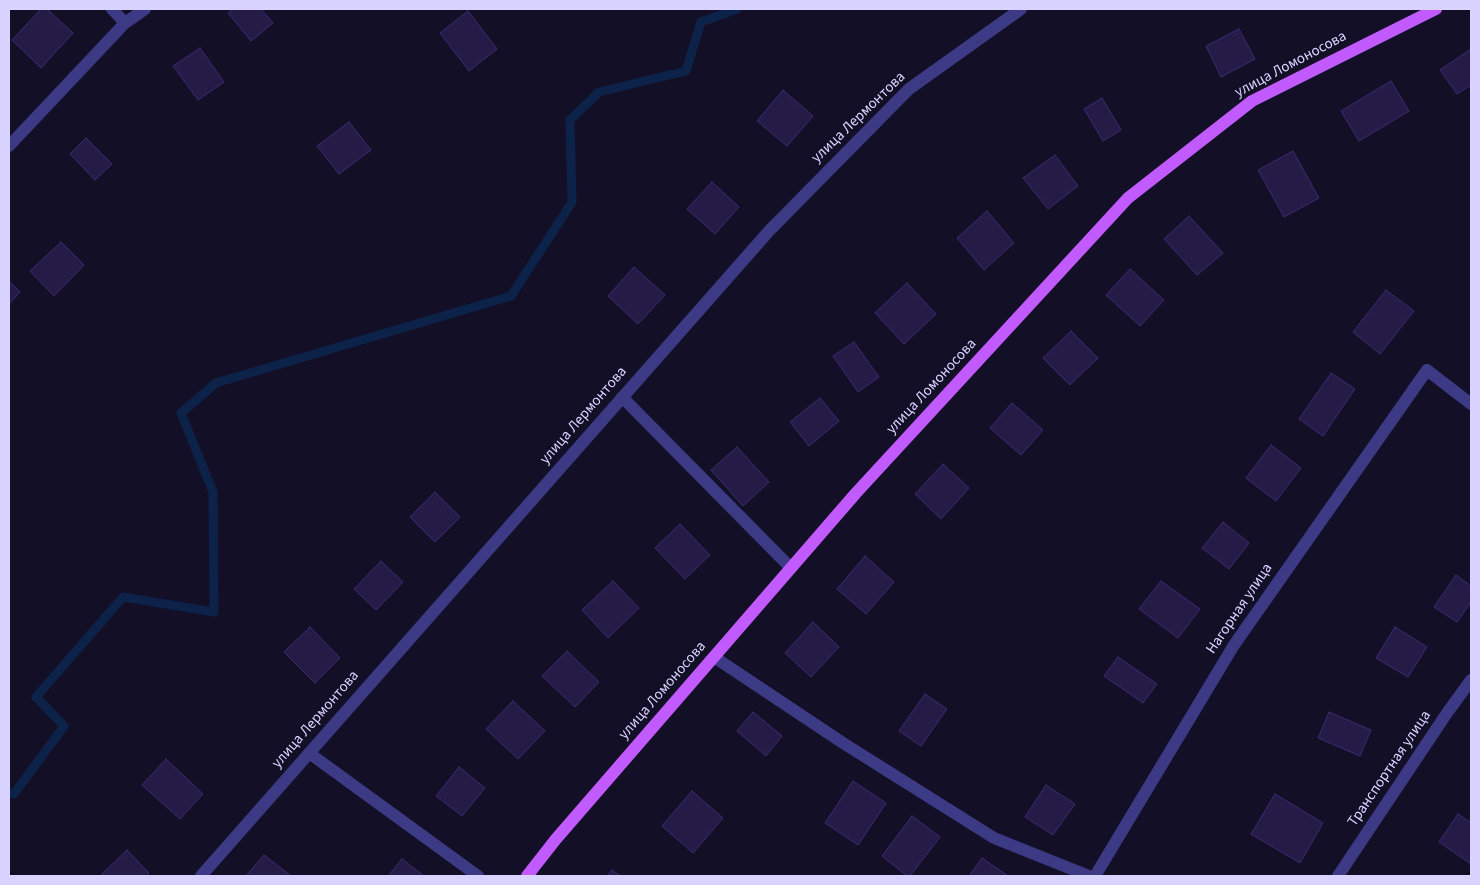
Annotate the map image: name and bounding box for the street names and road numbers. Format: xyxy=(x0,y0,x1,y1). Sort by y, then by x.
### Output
street label: улица Ломоносова xyxy=(1232,28,1350,102)
street label: улица Лермонтова xyxy=(808,69,910,167)
street label: улица Ломоносова xyxy=(883,336,981,438)
street label: улица Лермонтова xyxy=(537,363,631,469)
street label: Нагорная улица xyxy=(1203,560,1277,658)
street label: улица Ломоносова xyxy=(616,638,710,744)
street label: улица Лермонтова xyxy=(269,667,363,773)
street label: Транспортная улица xyxy=(1345,708,1435,830)

